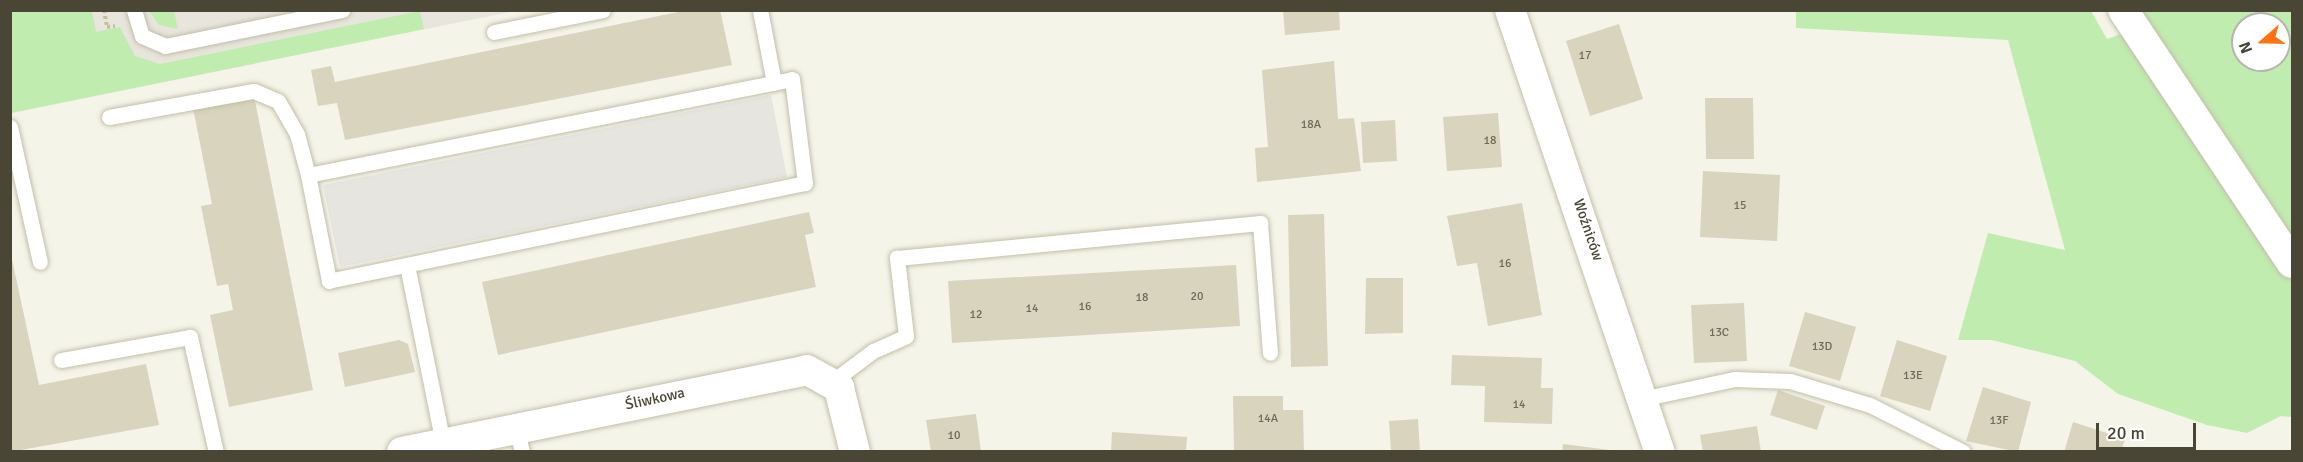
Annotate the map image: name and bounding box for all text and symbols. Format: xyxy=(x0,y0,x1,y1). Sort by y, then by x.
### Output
north arrow xyxy=(2231,12,2291,72)
text: N xyxy=(2235,39,2257,56)
house number: 17 xyxy=(1579,49,1591,63)
house number: 18A xyxy=(1301,118,1321,132)
house number: 18 xyxy=(1484,134,1496,148)
street label: Woźniców xyxy=(1569,197,1607,263)
house number: 15 xyxy=(1734,199,1746,213)
house number: 16 xyxy=(1499,257,1511,271)
house number: 20 xyxy=(1191,290,1203,304)
house number: 18 xyxy=(1136,291,1148,305)
house number: 16 xyxy=(1079,300,1091,314)
house number: 14 xyxy=(1026,302,1038,316)
house number: 12 xyxy=(970,308,982,322)
house number: 13C xyxy=(1709,326,1729,340)
house number: 13D xyxy=(1812,340,1832,354)
house number: 13E xyxy=(1903,369,1923,383)
street label: Śliwkowa xyxy=(623,384,687,414)
house number: 14 xyxy=(1513,398,1525,412)
scale bar xyxy=(2099,411,2200,449)
house number: 14A xyxy=(1258,412,1278,426)
house number: 13F xyxy=(1989,414,2009,428)
text: 20 m xyxy=(2107,422,2145,444)
house number: 10 xyxy=(948,429,960,443)

